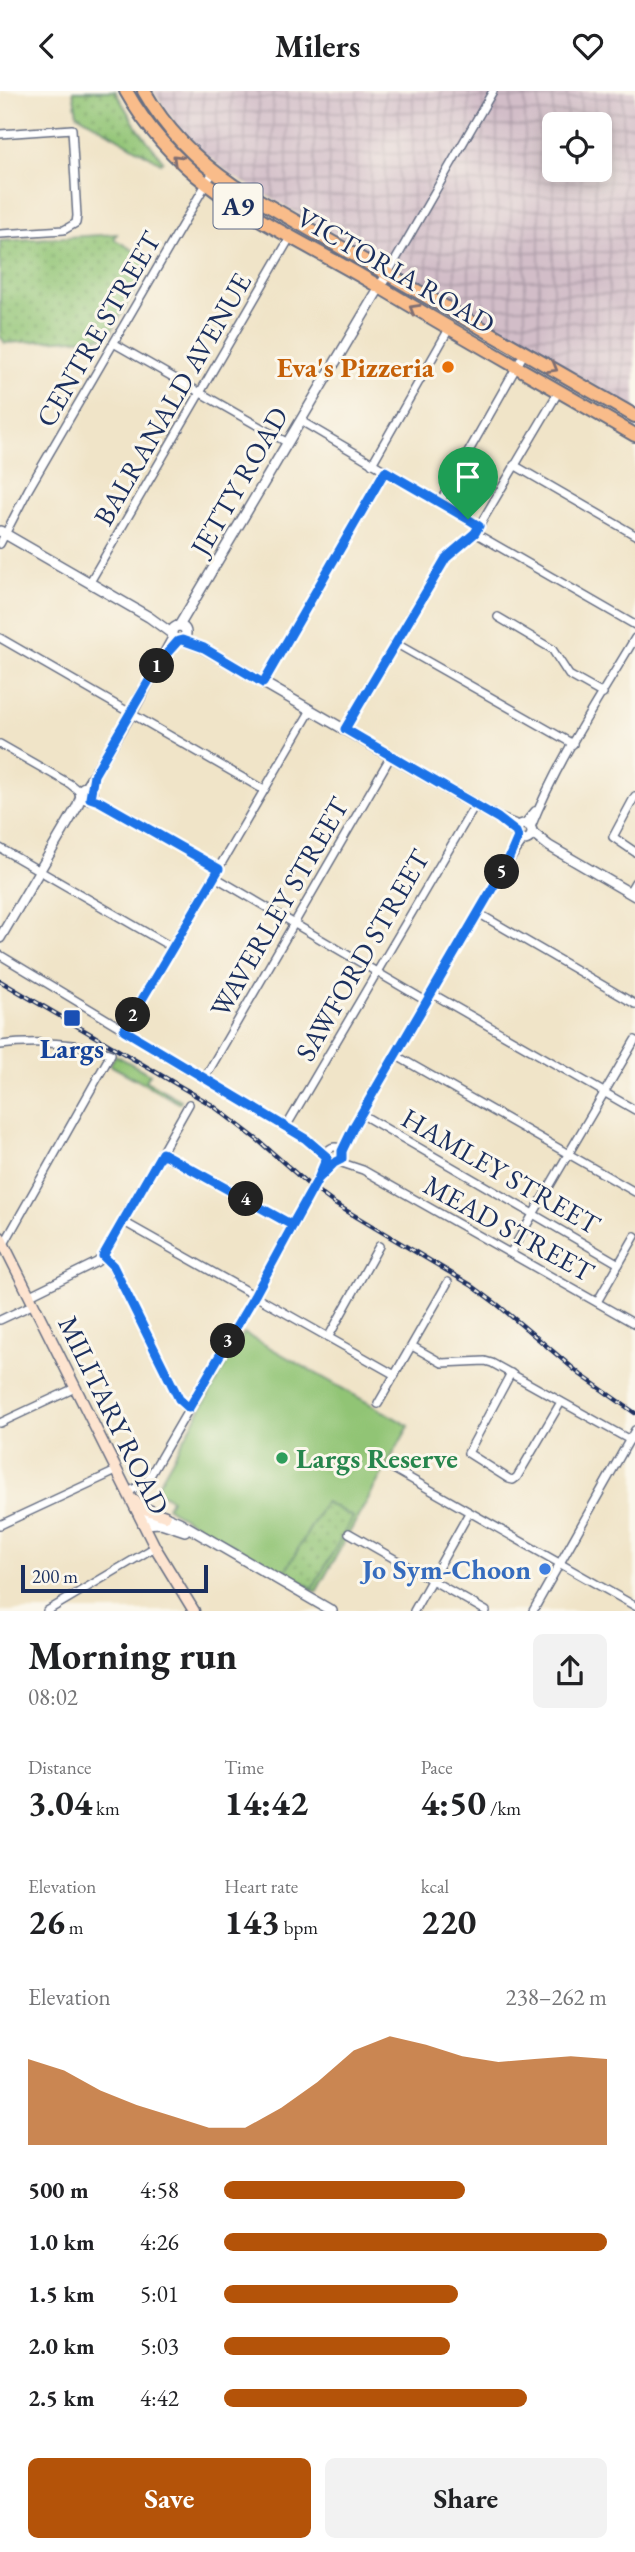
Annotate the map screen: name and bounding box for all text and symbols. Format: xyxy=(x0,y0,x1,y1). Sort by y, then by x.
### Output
text: Milers xyxy=(275,25,360,67)
icon: back xyxy=(28,27,66,65)
icon: heart xyxy=(569,27,607,65)
map controls xyxy=(542,112,612,182)
button: locate xyxy=(542,112,612,182)
one-way arrow xyxy=(173,155,185,167)
road number: A9 xyxy=(214,183,262,229)
street label: VICTORIA ROAD xyxy=(290,199,502,341)
street label: CENTRE STREET xyxy=(27,225,169,433)
street label: BALRANALD AVENUE xyxy=(85,266,259,532)
one-way arrow xyxy=(408,304,421,317)
place label: Eva's Pizzeria xyxy=(277,349,435,385)
marker: Eva's Pizzeria xyxy=(440,359,456,375)
one-way arrow xyxy=(546,360,558,373)
street label: JETTY ROAD xyxy=(181,400,296,563)
pin xyxy=(438,447,498,519)
icon: arrive xyxy=(449,458,487,496)
pin: 1 xyxy=(140,649,174,683)
text: 1 xyxy=(151,653,162,678)
street label: WAVERLEY STREET xyxy=(201,790,357,1023)
street label: SAWFORD STREET xyxy=(287,842,437,1067)
pin: 5 xyxy=(484,855,520,889)
text: 5 xyxy=(496,859,507,884)
pin: 2 xyxy=(116,997,150,1033)
text: 2 xyxy=(127,1002,138,1027)
marker: Largs xyxy=(62,1008,82,1028)
place label: Largs xyxy=(40,1030,104,1066)
street label: HAMLEY STREET xyxy=(395,1100,607,1243)
street label: MEAD STREET xyxy=(418,1166,601,1290)
pin: 4 xyxy=(229,1181,264,1217)
text: 4 xyxy=(240,1186,251,1211)
street label: MILITARY ROAD xyxy=(50,1310,178,1520)
pin: 3 xyxy=(210,1323,246,1359)
text: 3 xyxy=(222,1328,233,1353)
place label: Largs Reserve xyxy=(296,1440,458,1476)
marker: Largs Reserve xyxy=(274,1450,290,1466)
place label: Jo Sym-Choon xyxy=(359,1551,531,1587)
scale bar xyxy=(21,1561,208,1593)
marker: Jo Sym-Choon xyxy=(537,1561,553,1577)
text: 200 m xyxy=(32,1564,78,1589)
text: Morning run xyxy=(28,1631,237,1680)
button: share xyxy=(533,1634,607,1708)
text: 08:02 xyxy=(28,1682,78,1712)
text: Distance xyxy=(28,1755,91,1780)
text: Time xyxy=(224,1755,264,1780)
text: Pace xyxy=(421,1755,453,1780)
text: 3.04 xyxy=(28,1780,92,1825)
text: 14:42 xyxy=(224,1780,308,1825)
text: 4:50 xyxy=(421,1780,486,1825)
text: km xyxy=(92,1796,120,1821)
text: /km xyxy=(486,1796,521,1821)
text: Elevation xyxy=(28,1874,96,1899)
text: Heart rate xyxy=(224,1874,298,1899)
text: kcal xyxy=(421,1874,449,1899)
text: 26 xyxy=(28,1899,65,1944)
text: 143 xyxy=(224,1899,280,1944)
text: 220 xyxy=(421,1899,476,1944)
text: m xyxy=(65,1915,84,1940)
text: bpm xyxy=(280,1915,318,1940)
text: Elevation xyxy=(28,1982,111,2012)
text: 238–262 m xyxy=(506,1982,607,2012)
text: 500 m xyxy=(28,2175,89,2205)
text: 4:58 xyxy=(140,2175,179,2205)
text: 1.0 km xyxy=(28,2227,95,2257)
text: 4:26 xyxy=(140,2227,179,2257)
text: 1.5 km xyxy=(28,2279,95,2309)
text: 5:01 xyxy=(140,2279,179,2309)
text: 2.0 km xyxy=(28,2331,95,2361)
text: 5:03 xyxy=(140,2331,179,2361)
text: 2.5 km xyxy=(28,2383,95,2413)
text: 4:42 xyxy=(140,2383,179,2413)
button: Save xyxy=(28,2458,311,2538)
button: Share xyxy=(325,2458,607,2538)

